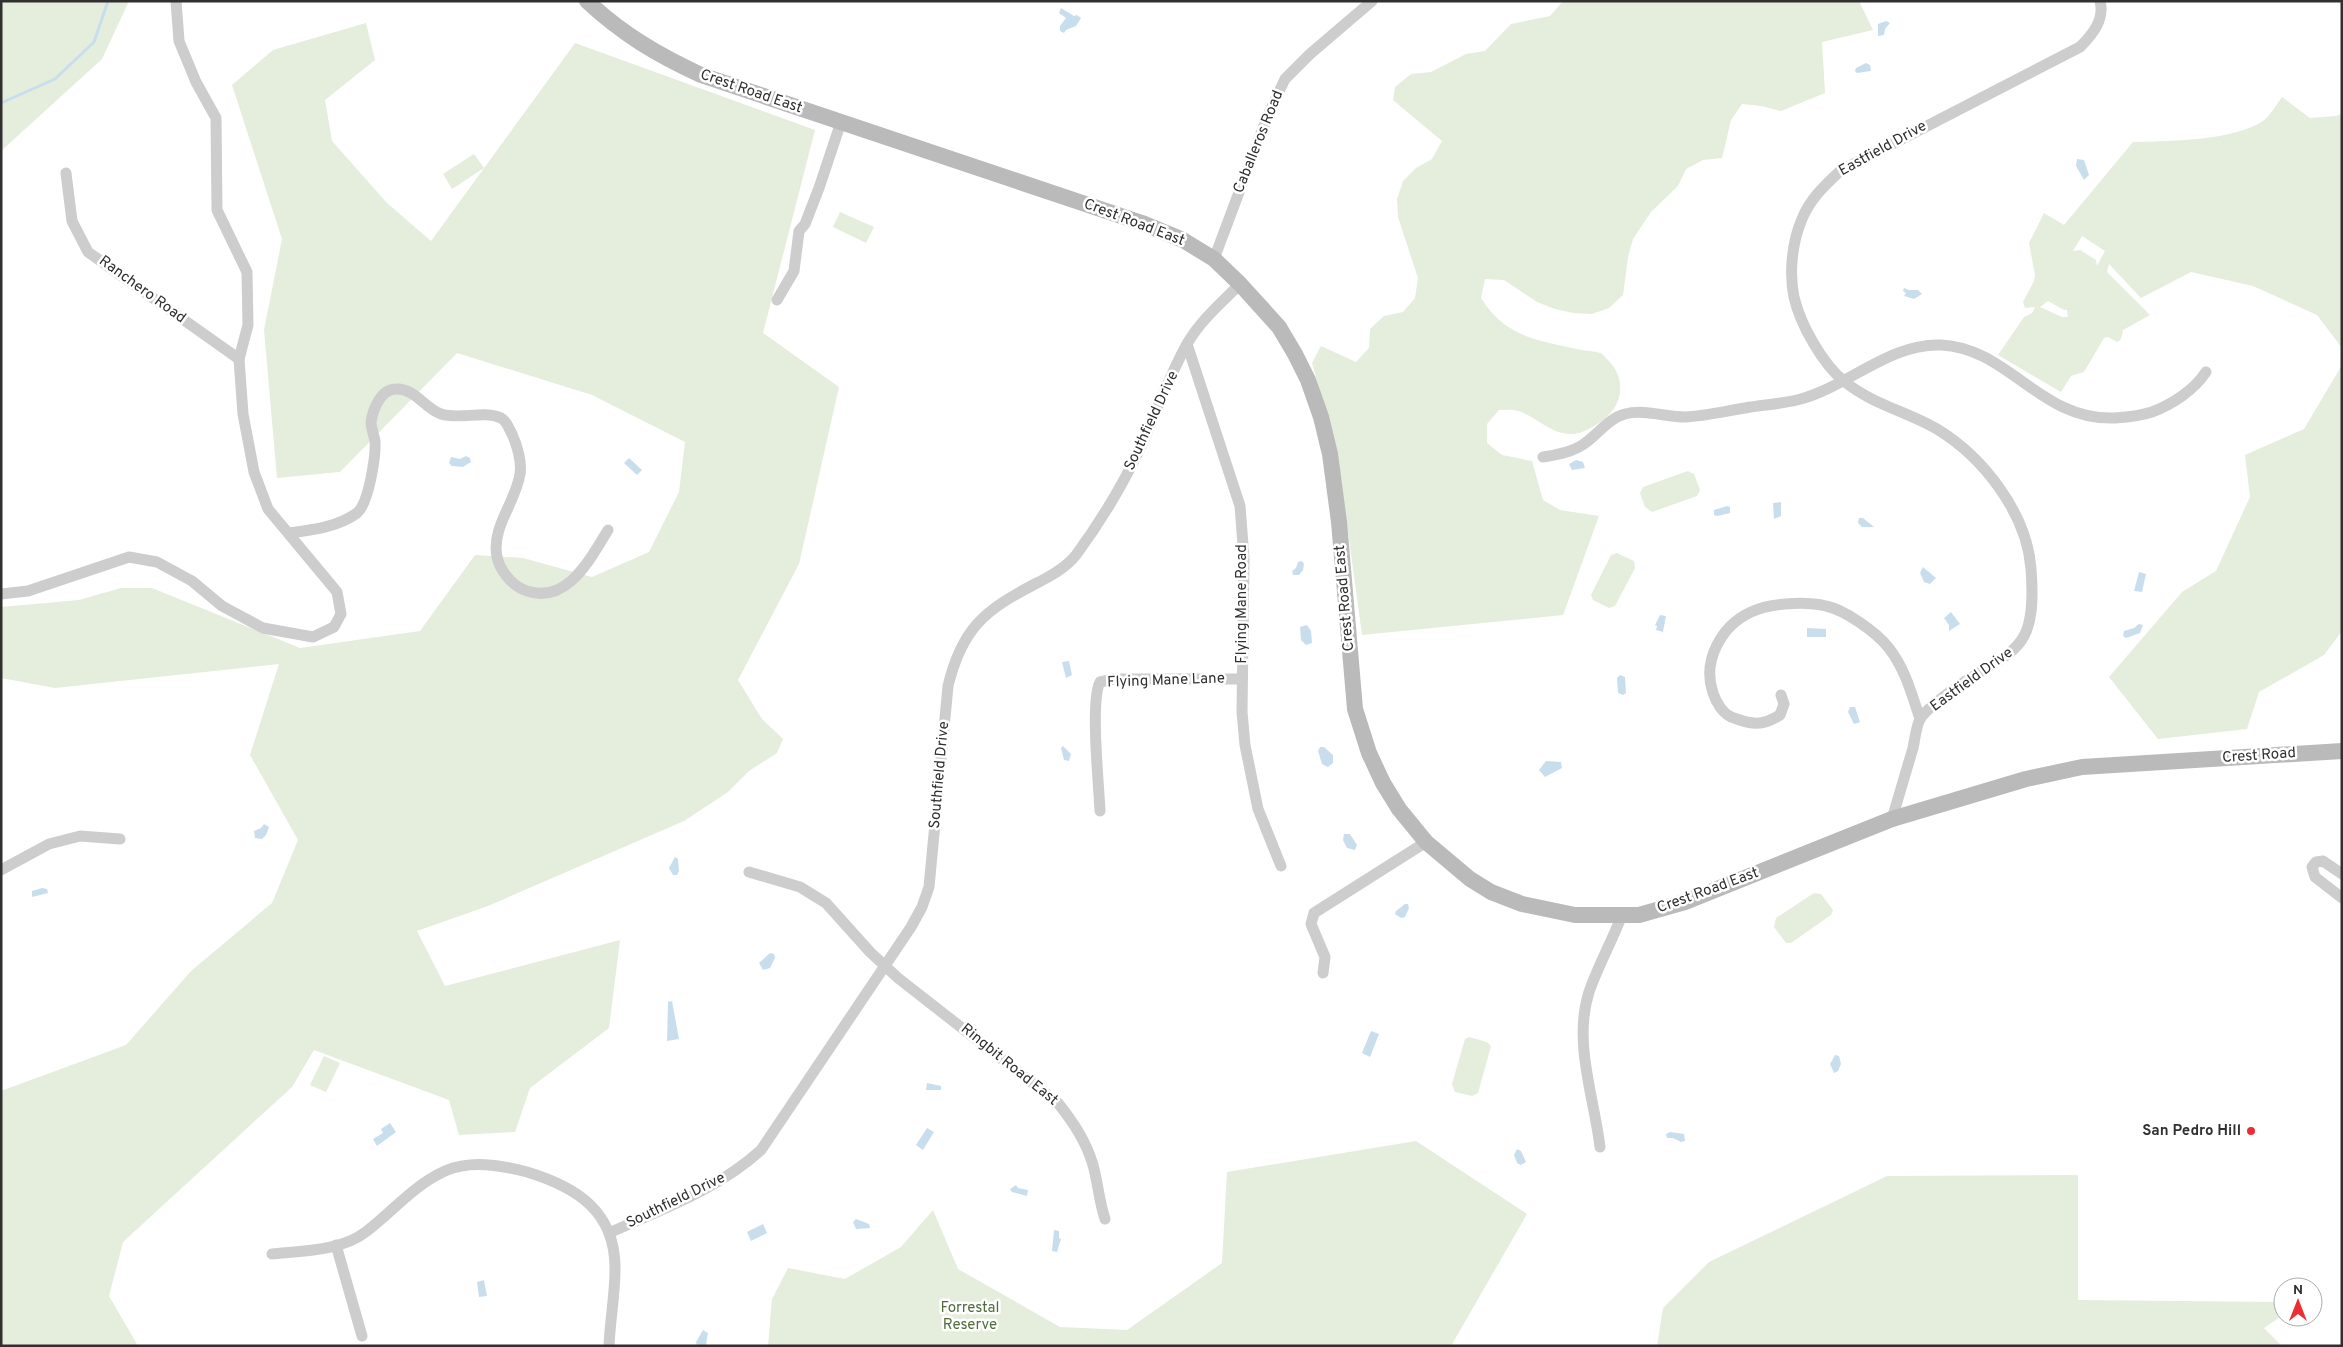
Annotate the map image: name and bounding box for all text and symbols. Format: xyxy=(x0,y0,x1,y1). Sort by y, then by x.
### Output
street label: Crest Road East xyxy=(697,66,805,118)
street label: Caballeros Road xyxy=(1230,88,1288,196)
street label: Eastfield Drive xyxy=(1836,117,1930,181)
street label: Crest Road East xyxy=(1081,195,1187,251)
street label: Ranchero Road xyxy=(95,252,189,328)
street label: Southfield Drive xyxy=(1121,368,1183,474)
street label: Flying Mane Road xyxy=(1233,544,1252,664)
street label: Crest Road East xyxy=(1331,544,1359,652)
street label: Eastfield Drive xyxy=(1927,644,2017,716)
street label: Flying Mane Lane xyxy=(1107,669,1225,693)
street label: Southfield Drive xyxy=(926,721,954,829)
street label: Crest Road xyxy=(2221,744,2297,768)
street label: Crest Road East xyxy=(1655,864,1761,918)
street label: Ringbit Road East xyxy=(956,1020,1062,1110)
place label: San Pedro Hill xyxy=(2142,1122,2241,1141)
marker: San Pedro Hill xyxy=(2245,1125,2257,1137)
street label: Southfield Drive xyxy=(623,1169,729,1233)
north arrow xyxy=(2273,1277,2323,1327)
text: N xyxy=(2293,1282,2303,1299)
park label: Forrestal Reserve xyxy=(941,1299,999,1335)

